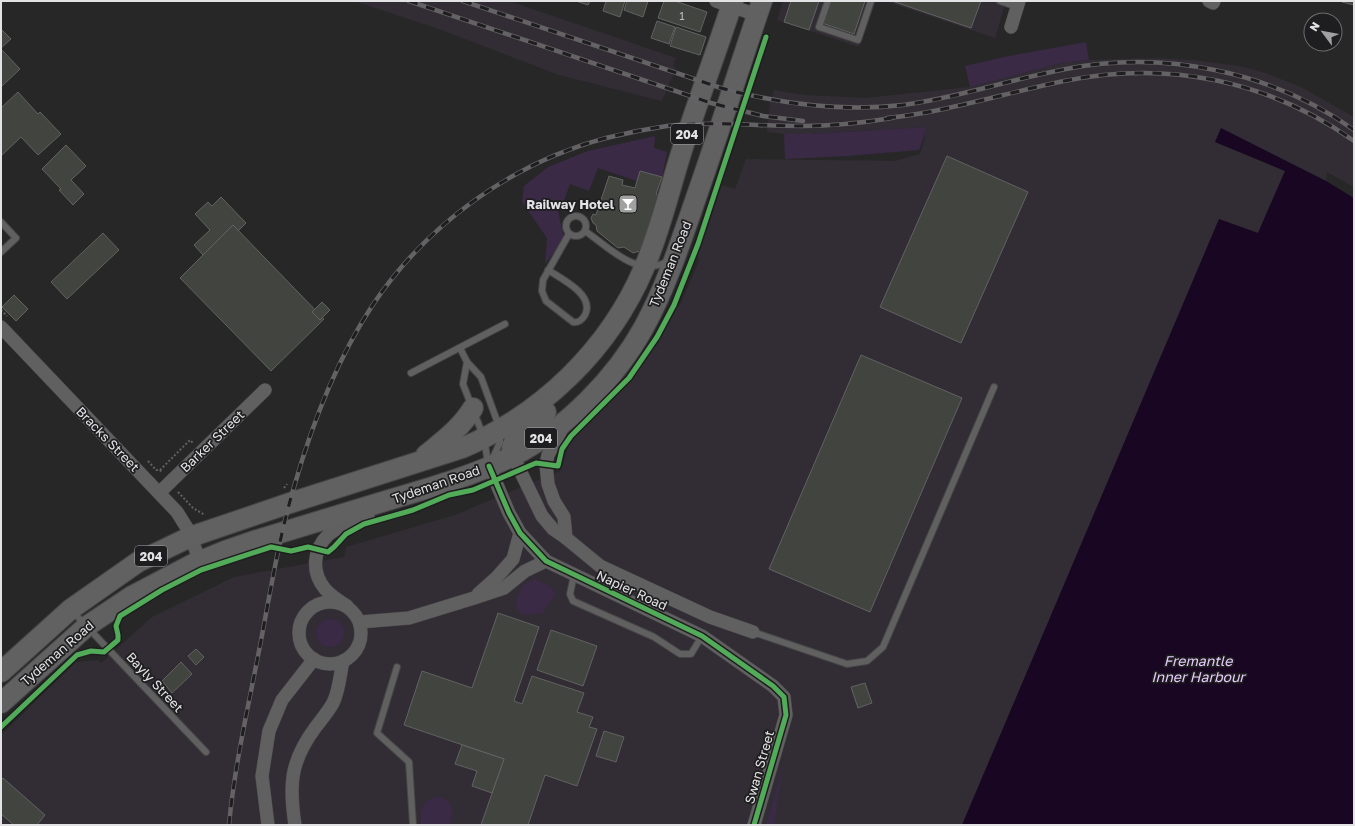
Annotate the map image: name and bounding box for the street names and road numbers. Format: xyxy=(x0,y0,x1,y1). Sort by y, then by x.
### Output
road number: 204 xyxy=(671,124,703,144)
street label: Tydeman Road xyxy=(645,219,695,309)
street label: Bracks Street xyxy=(73,403,143,475)
street label: Barker Street xyxy=(177,407,247,475)
road number: 204 xyxy=(525,428,557,448)
street label: Tydeman Road xyxy=(390,462,482,506)
road number: 204 xyxy=(135,546,167,566)
street label: Napier Road xyxy=(594,567,670,613)
street label: Tydeman Road xyxy=(17,617,97,689)
street label: Bayly Street xyxy=(123,649,187,715)
street label: Swan Street xyxy=(741,728,777,806)

